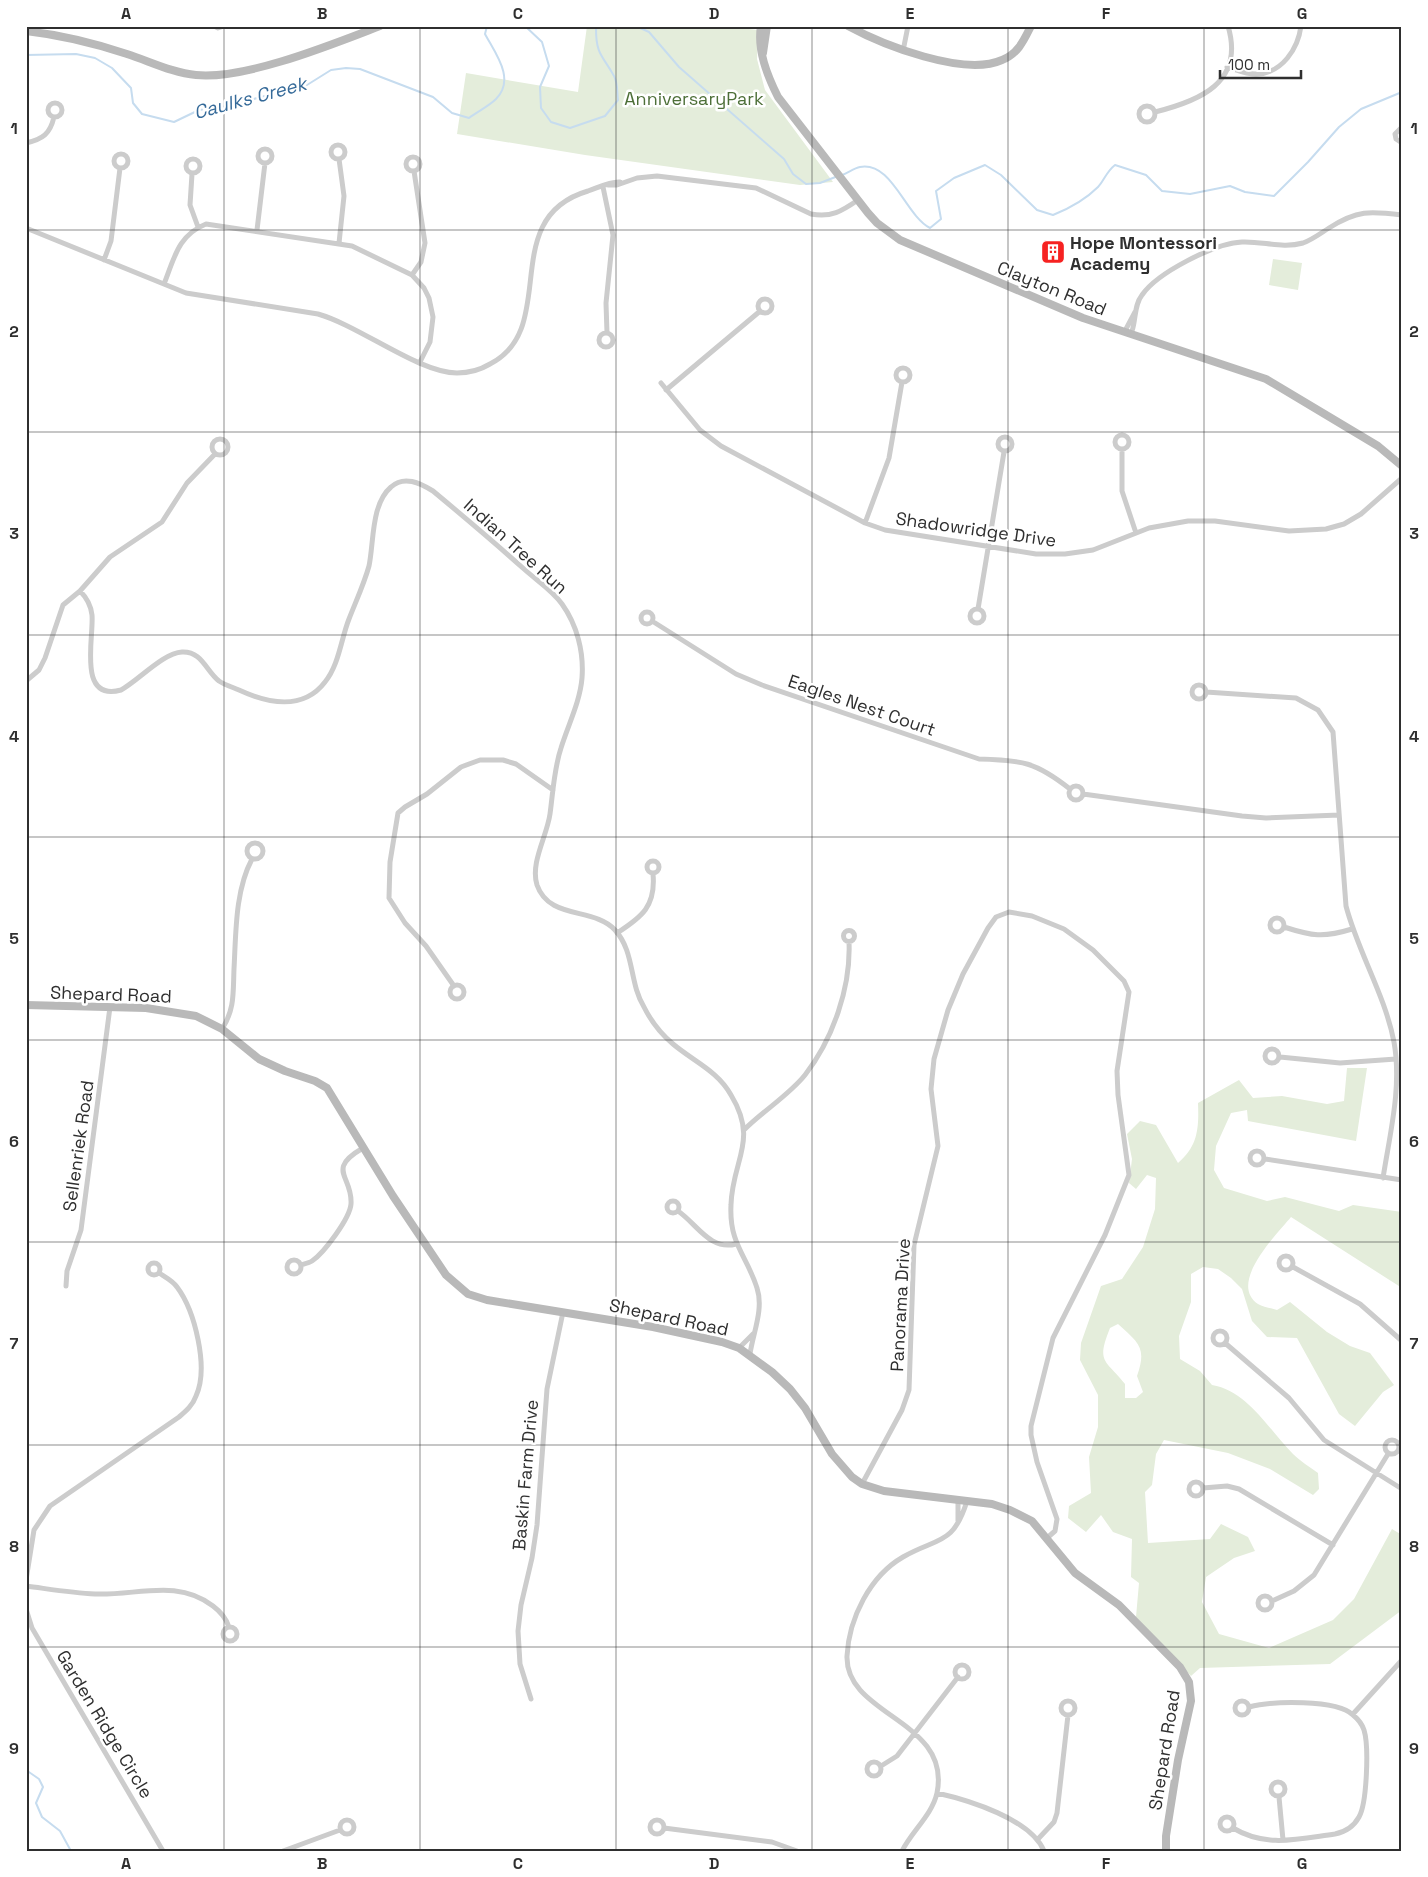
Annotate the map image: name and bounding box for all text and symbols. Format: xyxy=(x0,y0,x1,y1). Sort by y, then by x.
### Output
text: A xyxy=(121,3,131,24)
text: B xyxy=(317,3,327,24)
text: C xyxy=(513,3,523,24)
text: D xyxy=(709,3,719,24)
text: E xyxy=(906,3,915,24)
text: F xyxy=(1102,3,1111,24)
text: G xyxy=(1297,3,1307,24)
scale bar xyxy=(1220,48,1302,80)
text: 100 m xyxy=(1228,55,1270,74)
water label: Caulks Creek xyxy=(191,70,312,125)
park label: AnniversaryPark xyxy=(624,87,764,110)
text: 1 xyxy=(10,118,18,139)
text: 1 xyxy=(1410,118,1418,139)
place label: Hope Montessori Academy xyxy=(1070,231,1217,275)
building icon: Hope Montessori Academy xyxy=(1040,239,1066,265)
street label: Clayton Road xyxy=(994,256,1110,320)
text: 2 xyxy=(9,321,19,342)
text: 2 xyxy=(1409,321,1419,342)
street label: Indian Tree Run xyxy=(459,493,573,599)
street label: Shadowridge Drive xyxy=(894,506,1058,552)
text: 3 xyxy=(9,523,19,544)
text: 3 xyxy=(1409,523,1419,544)
street label: Eagles Nest Court xyxy=(785,669,939,741)
text: 4 xyxy=(9,726,19,747)
text: 4 xyxy=(1409,726,1419,747)
text: 5 xyxy=(9,928,19,949)
text: 5 xyxy=(1409,928,1419,949)
street label: Shepard Road xyxy=(50,980,172,1008)
street label: Sellenriek Road xyxy=(57,1079,99,1213)
text: 6 xyxy=(9,1131,19,1152)
text: 6 xyxy=(1409,1131,1419,1152)
street label: Panorama Drive xyxy=(885,1238,915,1372)
street label: Shepard Road xyxy=(607,1293,731,1341)
text: 7 xyxy=(10,1333,19,1354)
text: 7 xyxy=(1410,1333,1419,1354)
street label: Baskin Farm Drive xyxy=(507,1399,543,1551)
text: 8 xyxy=(9,1536,19,1557)
text: 8 xyxy=(1409,1536,1419,1557)
street label: Garden Ridge Circle xyxy=(52,1646,158,1802)
street label: Shepard Road xyxy=(1143,1688,1185,1812)
text: 9 xyxy=(9,1738,19,1759)
text: 9 xyxy=(1409,1738,1419,1759)
text: A xyxy=(121,1853,131,1874)
text: B xyxy=(317,1853,327,1874)
text: C xyxy=(513,1853,523,1874)
text: D xyxy=(709,1853,719,1874)
text: E xyxy=(906,1853,915,1874)
text: F xyxy=(1102,1853,1111,1874)
text: G xyxy=(1297,1853,1307,1874)

